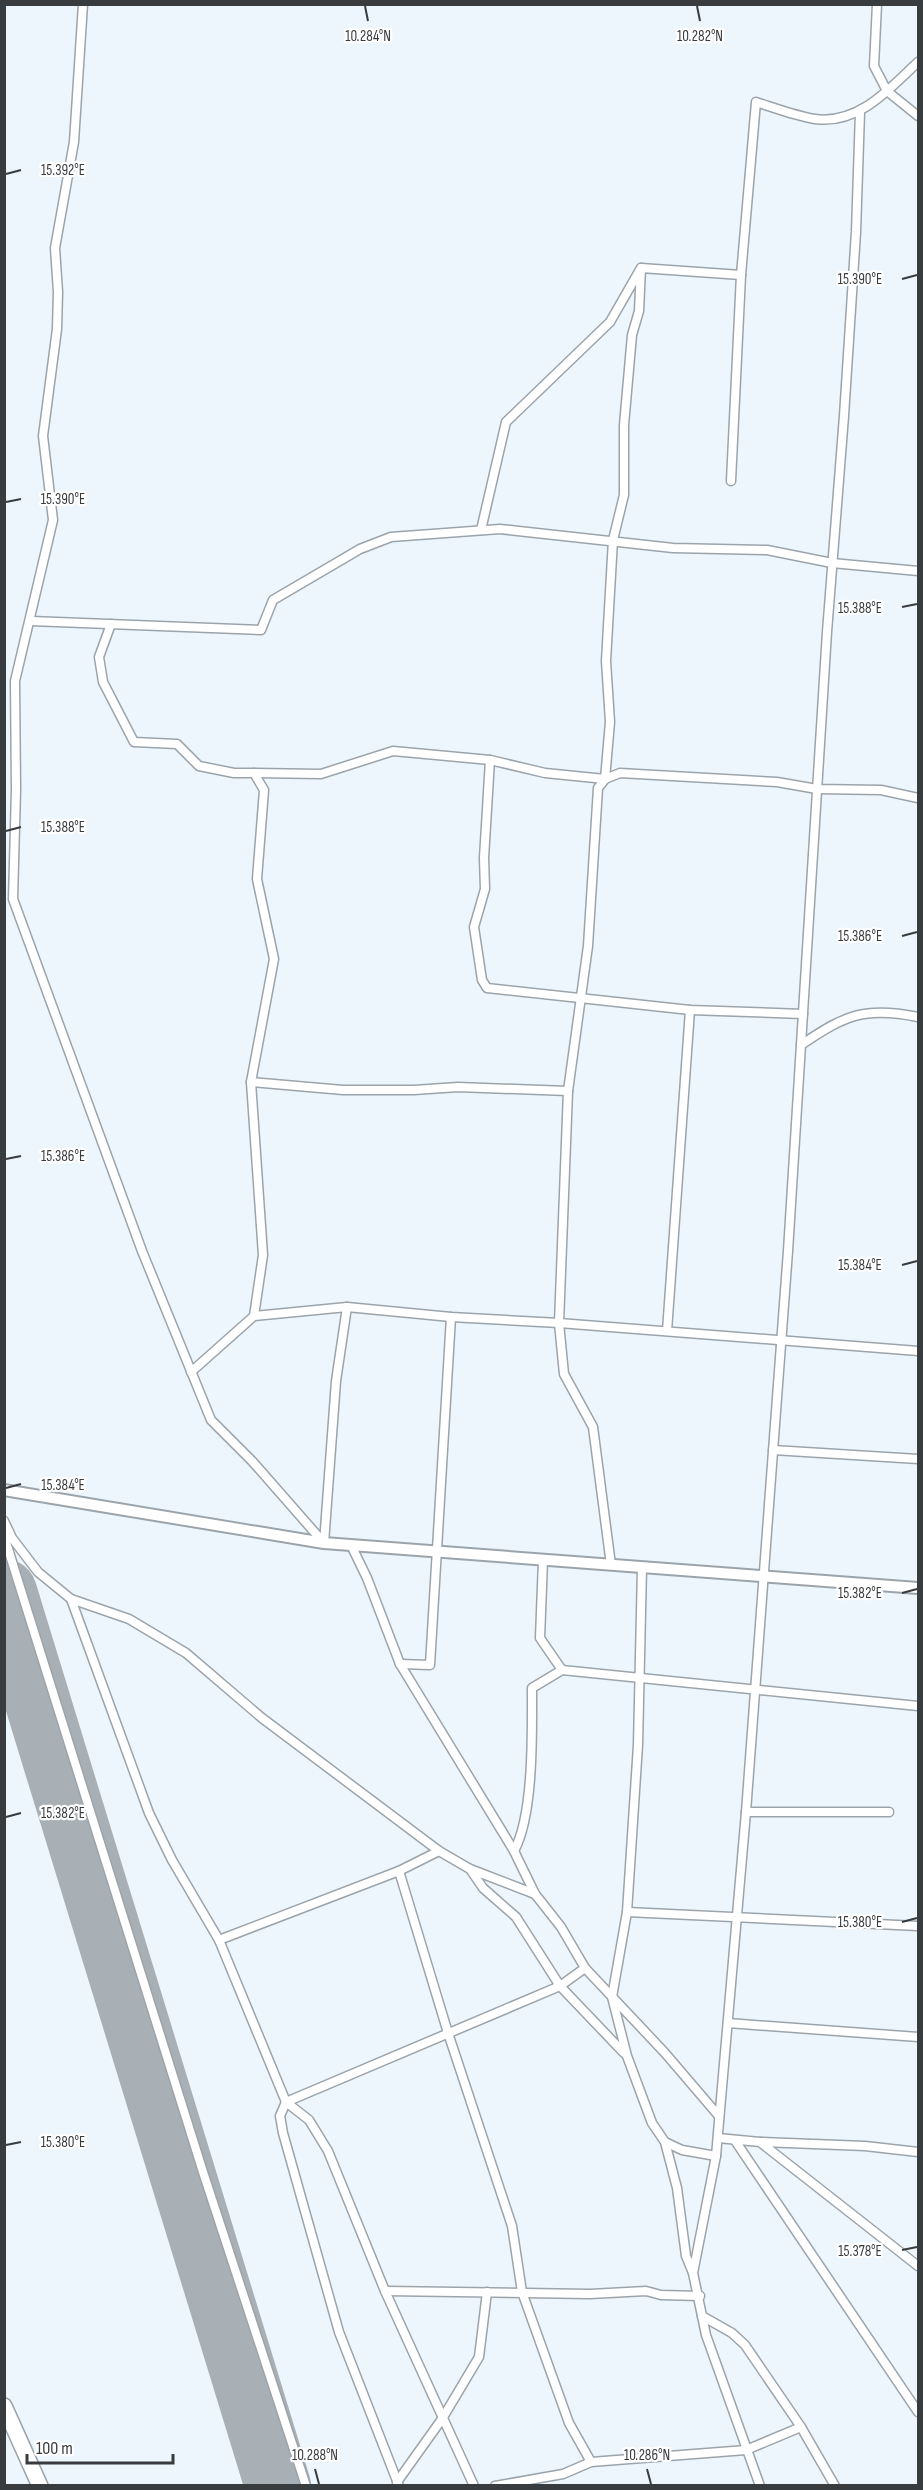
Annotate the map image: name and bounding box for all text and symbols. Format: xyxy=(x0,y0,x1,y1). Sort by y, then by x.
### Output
text: 10.284°N xyxy=(345,27,391,46)
text: 10.282°N xyxy=(677,27,723,46)
text: 15.392°E xyxy=(41,161,85,180)
text: 15.390°E xyxy=(838,270,882,289)
text: 15.390°E xyxy=(41,490,85,509)
text: 15.388°E xyxy=(838,599,882,618)
text: 15.388°E xyxy=(41,818,85,837)
text: 15.386°E xyxy=(838,927,882,946)
text: 15.386°E xyxy=(41,1147,85,1166)
text: 15.384°E xyxy=(838,1256,882,1275)
text: 15.384°E xyxy=(41,1476,85,1495)
text: 15.382°E xyxy=(838,1584,882,1603)
text: 15.382°E xyxy=(41,1804,85,1823)
text: 15.380°E xyxy=(838,1913,882,1932)
text: 15.380°E xyxy=(41,2133,85,2152)
text: 15.378°E xyxy=(838,2242,882,2261)
scale bar xyxy=(27,2427,172,2465)
text: 100 m xyxy=(36,2438,73,2459)
text: 10.288°N xyxy=(292,2446,338,2465)
text: 10.286°N xyxy=(624,2446,670,2465)

